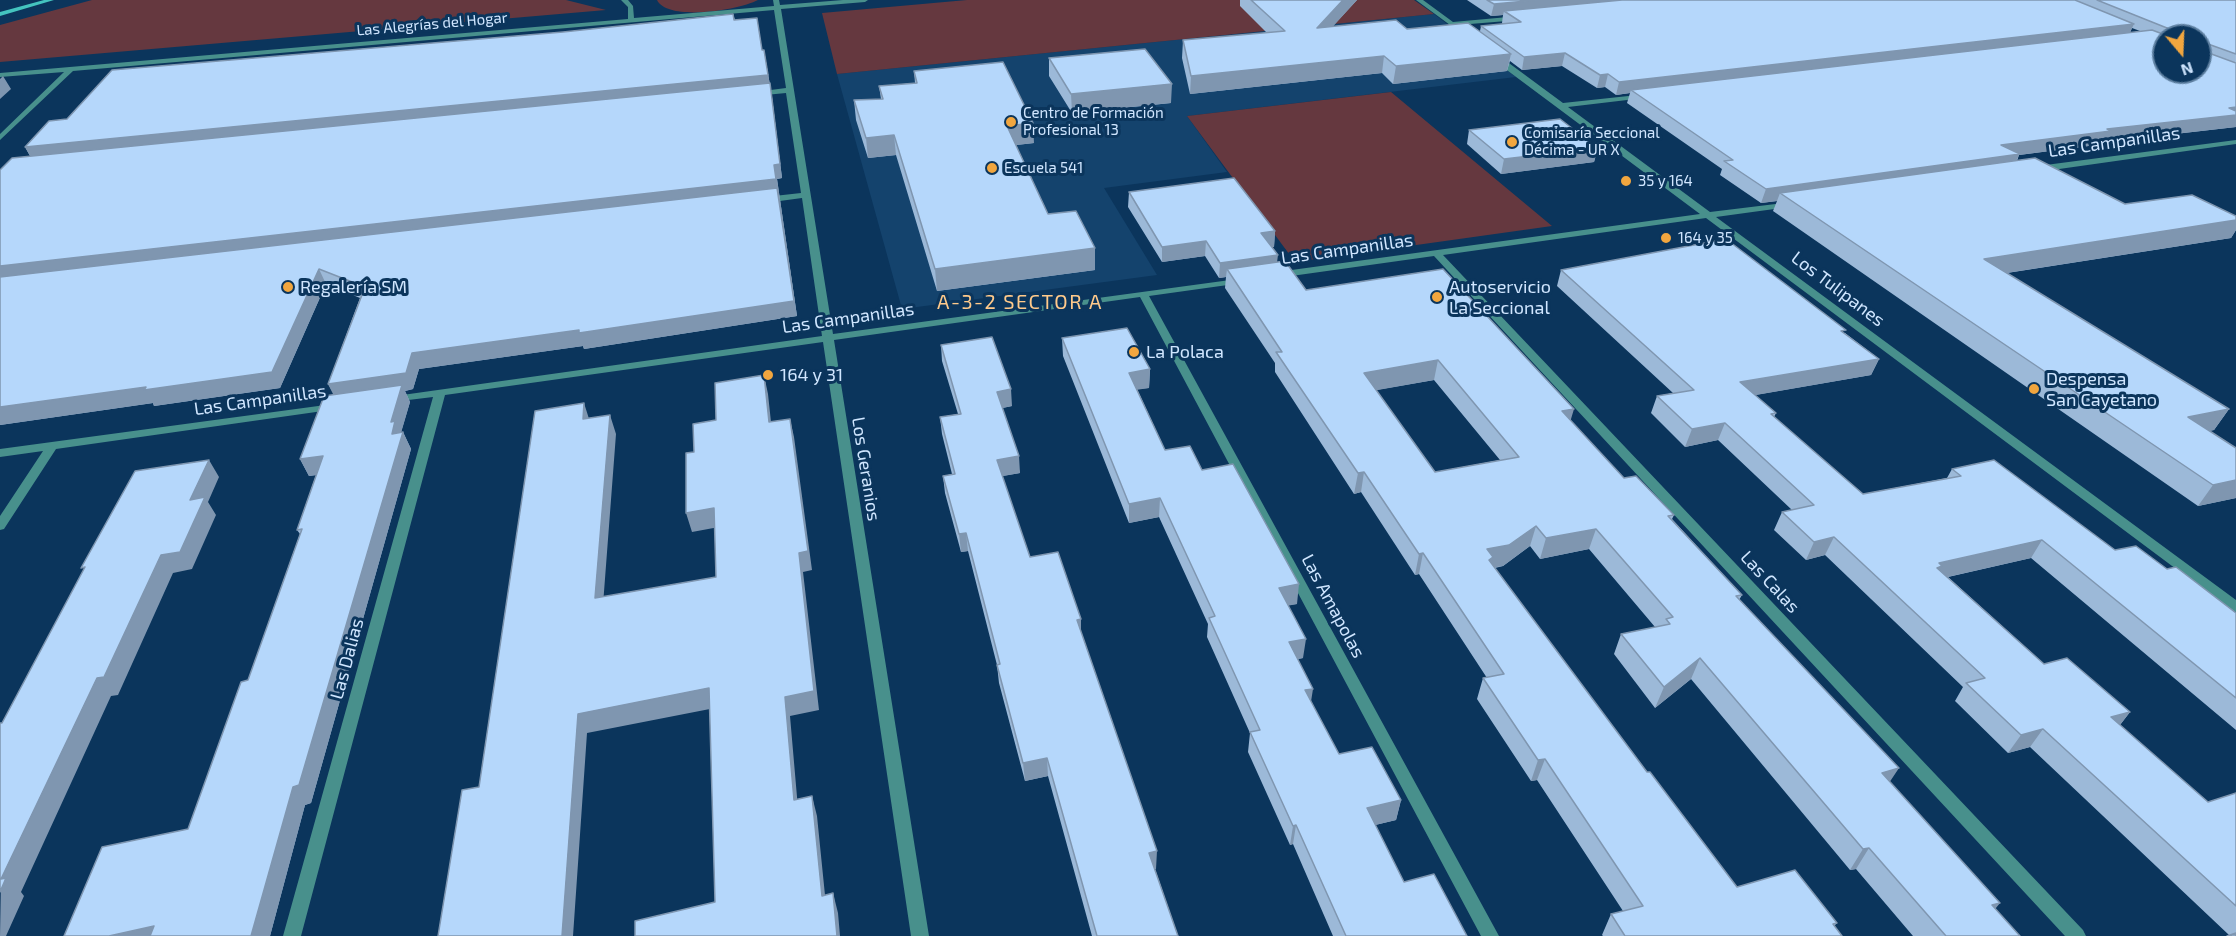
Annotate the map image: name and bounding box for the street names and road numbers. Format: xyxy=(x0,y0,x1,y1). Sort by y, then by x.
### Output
street label: Las Alegrías del Hogar xyxy=(356,8,508,40)
street label: Las Campanillas xyxy=(2047,122,2181,162)
street label: Las Campanillas xyxy=(1280,229,1414,269)
street label: Los Tulipanes xyxy=(1787,247,1889,331)
street label: Las Campanillas xyxy=(781,298,915,338)
street label: Las Campanillas xyxy=(193,380,327,420)
street label: Los Geranios xyxy=(847,415,885,523)
street label: Las Calas xyxy=(1736,547,1804,617)
street label: Las Amapolas xyxy=(1297,551,1369,661)
street label: Las Dalias xyxy=(326,616,368,702)

